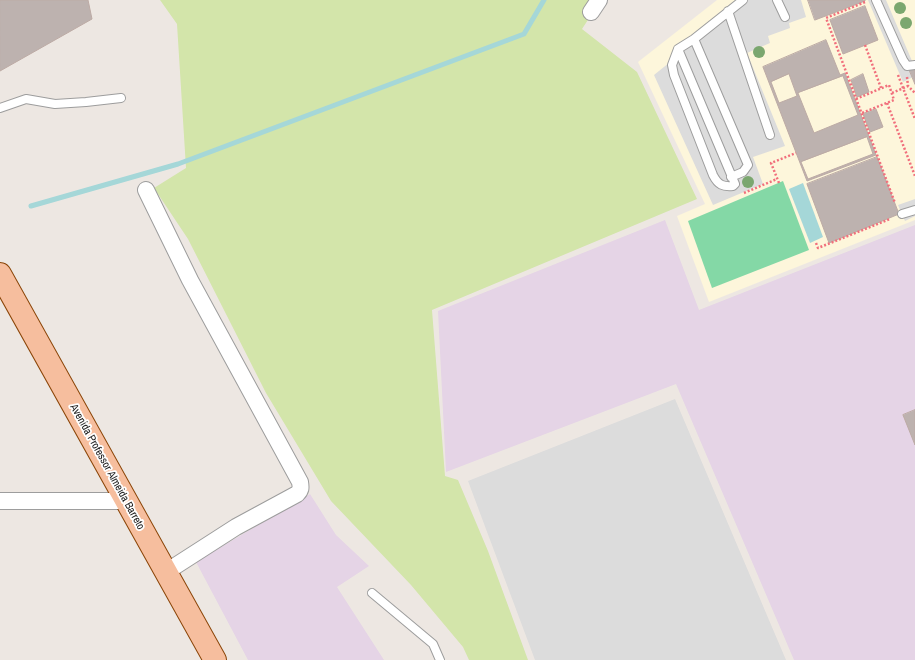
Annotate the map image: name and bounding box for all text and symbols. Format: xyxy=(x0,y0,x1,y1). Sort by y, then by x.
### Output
street label: Avenida Professor Almeida Barreto xyxy=(67,402,147,532)

